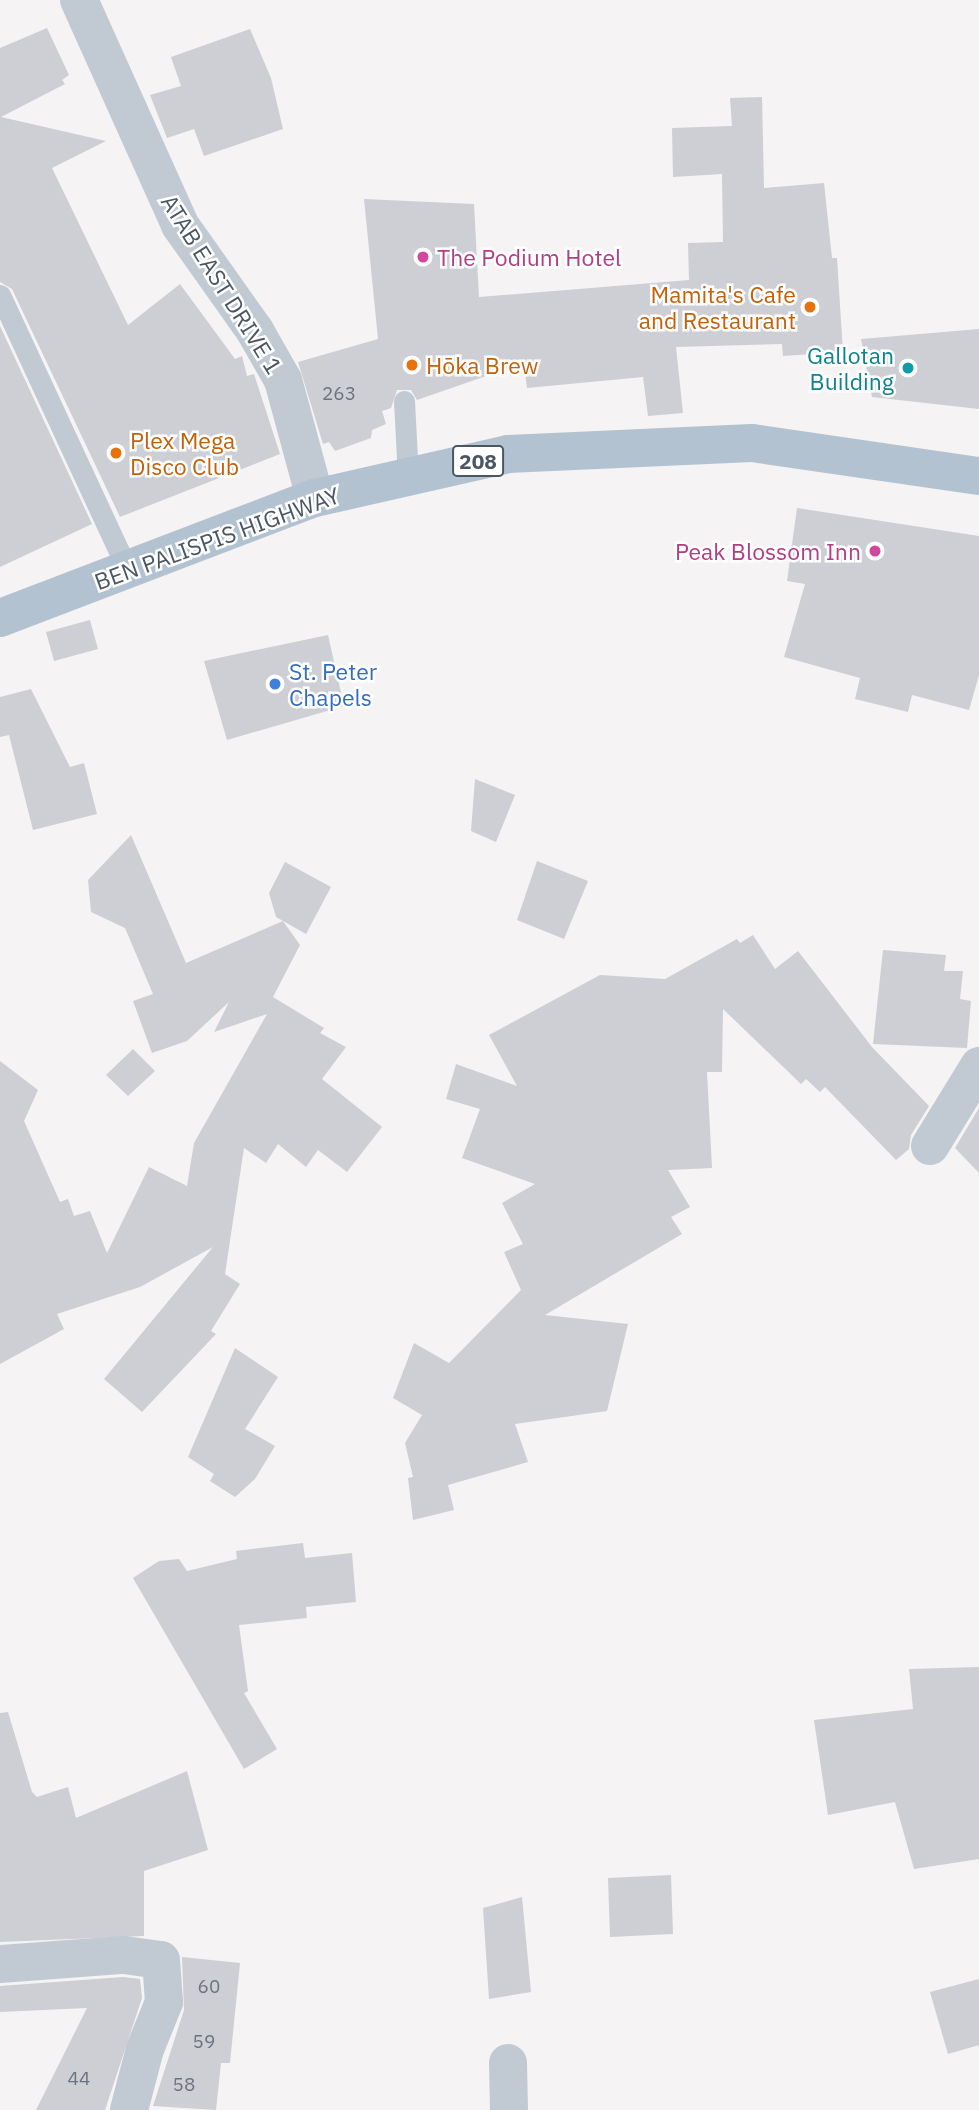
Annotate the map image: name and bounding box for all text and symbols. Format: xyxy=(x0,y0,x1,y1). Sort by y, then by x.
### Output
street label: ATAB EAST DRIVE 1 xyxy=(156,189,288,379)
place label: The Podium Hotel xyxy=(437,243,621,271)
marker: The Podium Hotel xyxy=(415,249,431,265)
place label: Mamita's Cafe and Restaurant xyxy=(639,280,796,334)
marker: Mamita's Cafe and Restaurant xyxy=(802,299,818,315)
place label: Gallotan Building xyxy=(807,341,894,395)
place label: Hōka Brew xyxy=(426,351,538,379)
marker: Hōka Brew xyxy=(404,357,420,373)
marker: Gallotan Building xyxy=(900,360,916,376)
house number: 263 xyxy=(322,383,356,405)
place label: Plex Mega Disco Club xyxy=(130,426,239,480)
road number: 208 xyxy=(452,444,504,478)
marker: Plex Mega Disco Club xyxy=(108,445,124,461)
street label: BEN PALISPIS HIGHWAY xyxy=(91,481,343,595)
place label: Peak Blossom Inn xyxy=(675,537,861,565)
marker: Peak Blossom Inn xyxy=(867,543,883,559)
place label: St. Peter Chapels xyxy=(289,657,377,711)
marker: St. Peter Chapels xyxy=(267,676,283,692)
house number: 60 xyxy=(198,1976,220,1998)
house number: 59 xyxy=(193,2031,215,2053)
house number: 44 xyxy=(68,2068,90,2090)
house number: 58 xyxy=(173,2074,195,2096)

